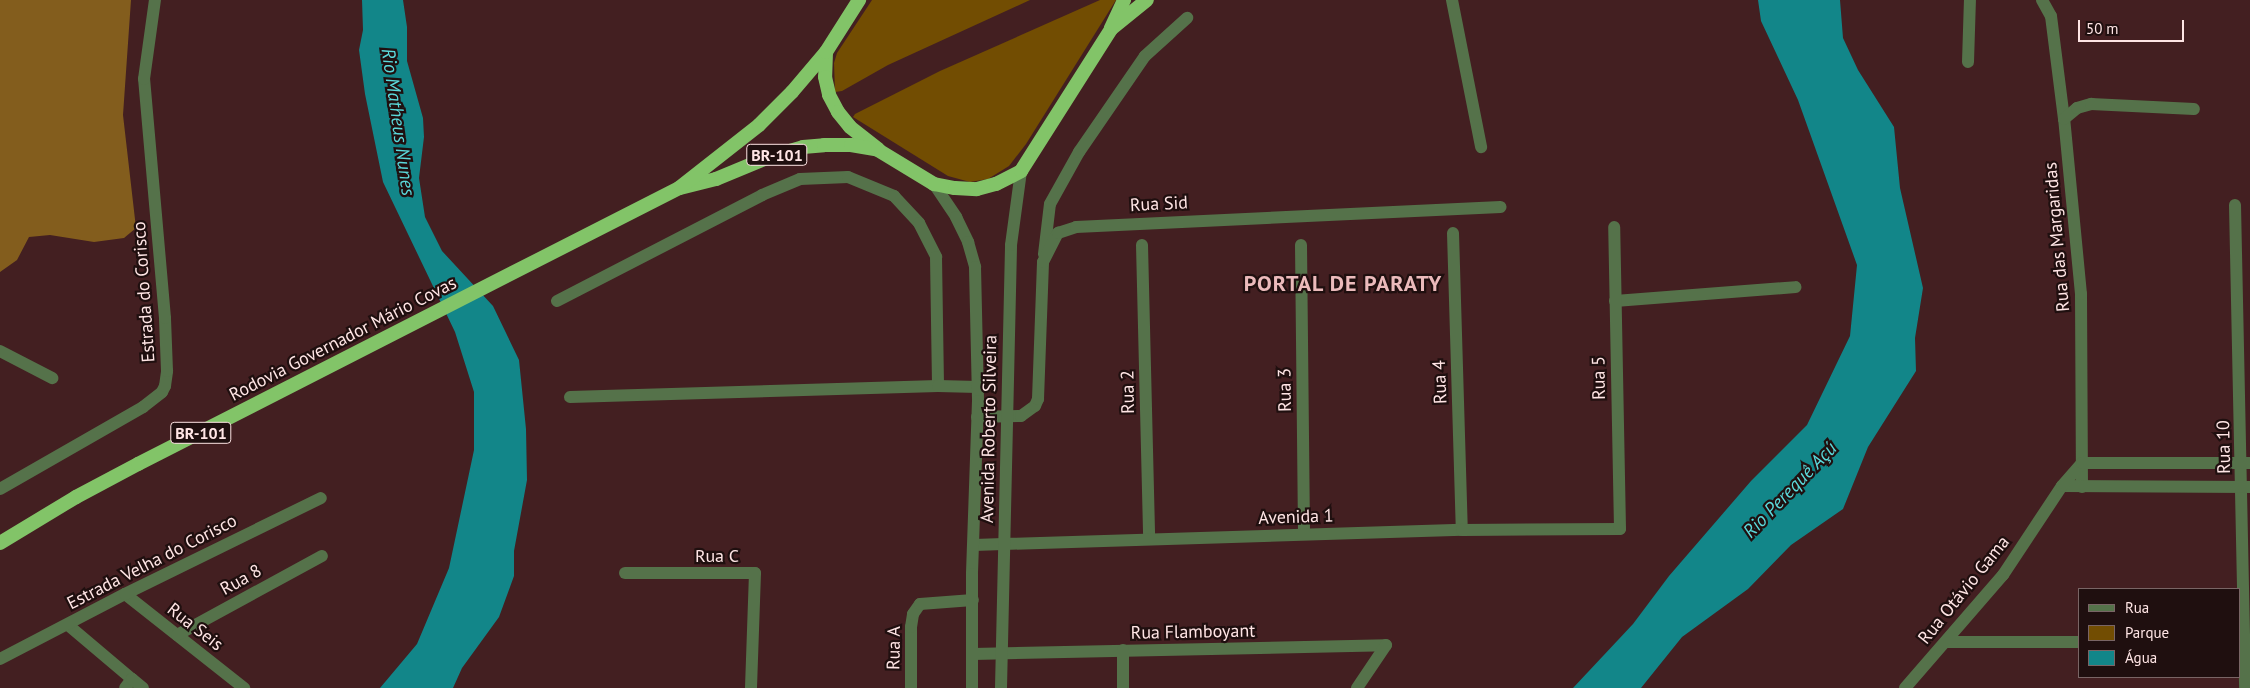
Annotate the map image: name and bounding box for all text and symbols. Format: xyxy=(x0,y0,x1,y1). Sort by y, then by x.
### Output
scale bar xyxy=(2080,10,2186,42)
text: 50 m xyxy=(2086,19,2119,38)
water label: Rio Matheus Nunes xyxy=(376,47,420,197)
road number: BR-101 xyxy=(746,142,808,168)
street label: Rua das Margaridas xyxy=(2040,161,2074,313)
street label: Rua Sid xyxy=(1129,192,1189,216)
street label: Estrada do Corisco xyxy=(128,221,160,363)
district label: PORTAL DE PARATY xyxy=(1241,271,1445,297)
street label: Rodovia Governador Mário Covas xyxy=(226,272,460,406)
street label: Avenida Roberto Silveira xyxy=(977,335,1001,523)
street label: Rua 5 xyxy=(1588,356,1610,400)
street label: Rua 4 xyxy=(1428,360,1452,404)
street label: Rua 3 xyxy=(1274,368,1296,412)
street label: Rua 2 xyxy=(1117,370,1139,414)
road number: BR-101 xyxy=(170,419,232,446)
street label: Rua 10 xyxy=(2213,420,2235,474)
water label: Rio Perequê Açú xyxy=(1738,437,1842,543)
street label: Avenida 1 xyxy=(1258,505,1334,529)
street label: Estrada Velha do Corisco xyxy=(63,510,241,614)
street label: Rua Otávio Gama xyxy=(1914,532,2014,648)
street label: Rua C xyxy=(695,545,739,567)
street label: Rua 8 xyxy=(217,560,265,600)
legend xyxy=(2078,588,2240,678)
street label: Rua Seis xyxy=(163,598,227,656)
text: Rua xyxy=(2125,598,2149,617)
street label: Rua Flamboyant xyxy=(1131,620,1255,644)
text: Parque xyxy=(2125,623,2169,642)
street label: Rua A xyxy=(883,626,905,670)
text: Água xyxy=(2125,648,2157,667)

